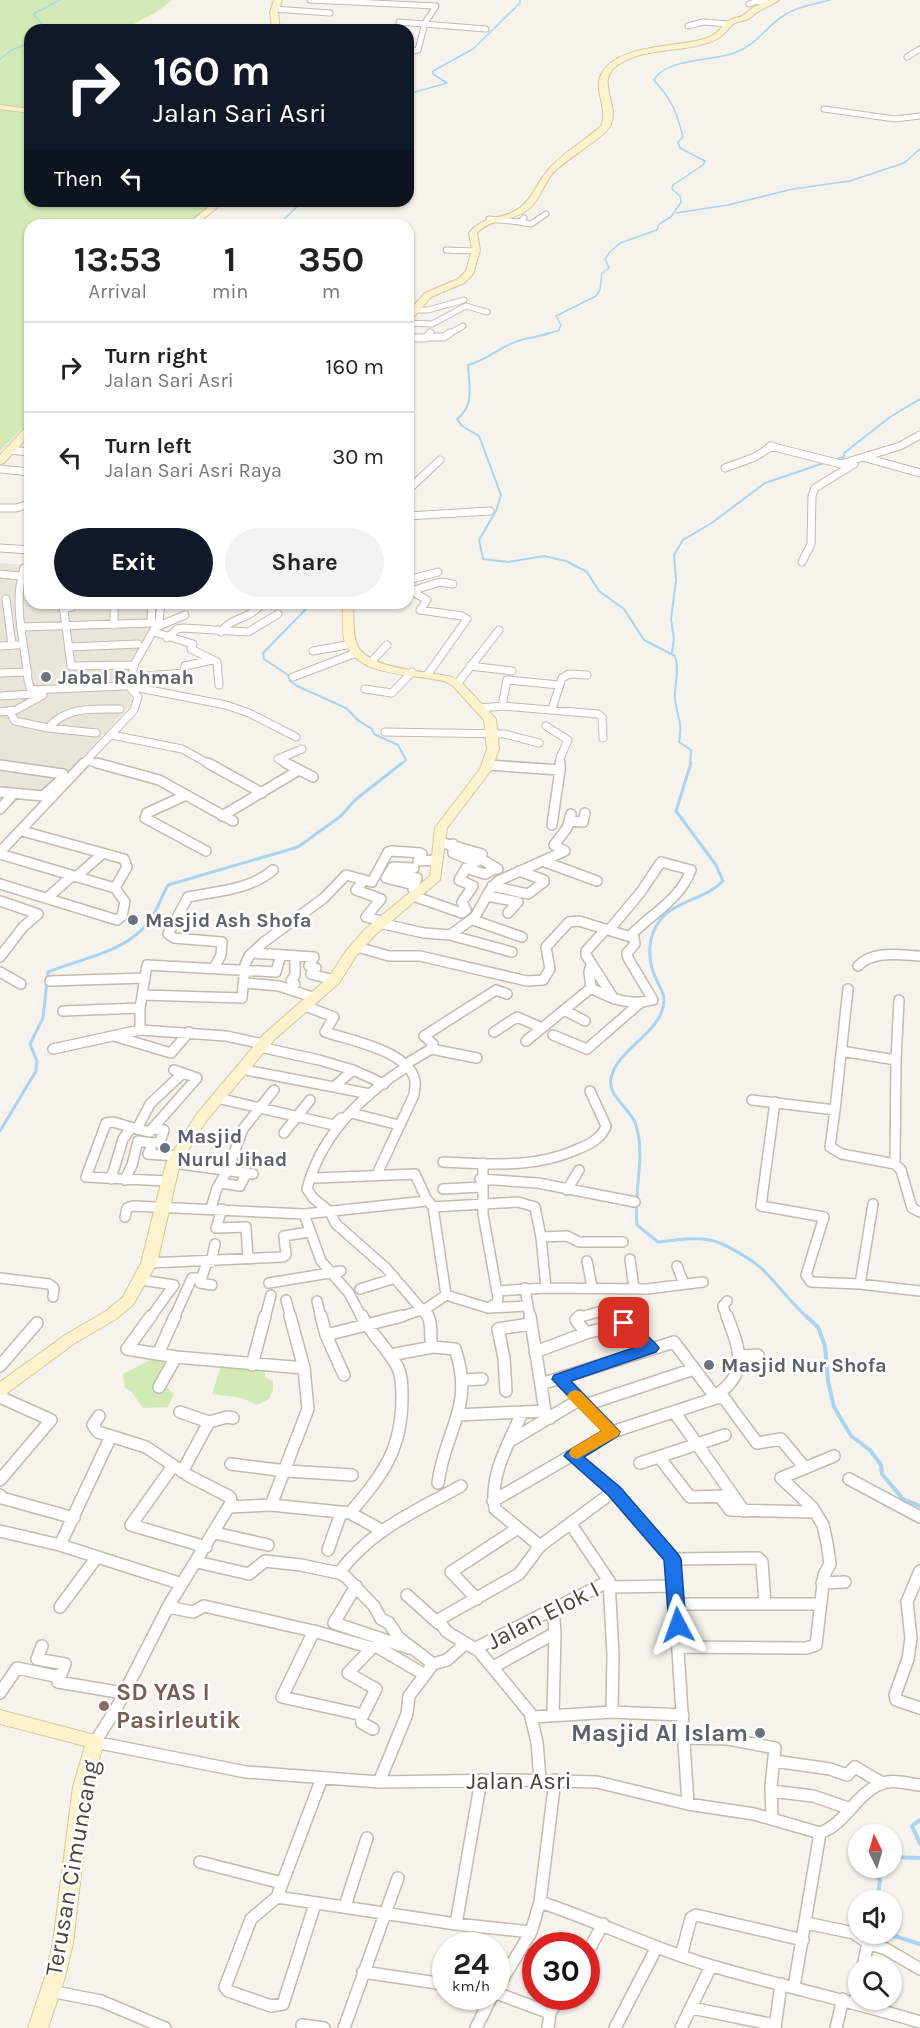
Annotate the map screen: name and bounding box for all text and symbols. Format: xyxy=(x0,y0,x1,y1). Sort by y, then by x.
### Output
text: 160 m xyxy=(153,46,271,96)
icon: right xyxy=(54,48,132,126)
text: Jalan Sari Asri xyxy=(153,97,327,129)
icon: left xyxy=(115,162,148,195)
text: Then xyxy=(54,166,103,192)
text: 13:53 xyxy=(74,238,162,280)
text: 1 xyxy=(224,238,236,280)
text: 350 xyxy=(298,238,364,280)
text: Arrival xyxy=(89,280,147,303)
text: min xyxy=(212,280,248,303)
text: m xyxy=(322,280,341,303)
text: Turn right xyxy=(105,343,208,369)
icon: right xyxy=(54,351,87,384)
text: 160 m xyxy=(325,354,384,380)
text: Jalan Sari Asri xyxy=(105,369,234,392)
text: Turn left xyxy=(105,433,192,459)
icon: left xyxy=(54,441,87,474)
text: 30 m xyxy=(332,444,384,470)
text: Jalan Sari Asri Raya xyxy=(105,459,282,482)
button: Exit xyxy=(54,528,213,597)
button: Share xyxy=(225,528,384,597)
place label: Jabal Rahmah xyxy=(58,666,194,689)
marker: Jabal Rahmah xyxy=(39,670,53,684)
place label: Masjid Ash Shofa xyxy=(145,909,312,932)
marker: Masjid Ash Shofa xyxy=(126,913,140,927)
place label: Masjid Nurul Jihad xyxy=(177,1125,287,1171)
marker: Masjid Nurul Jihad xyxy=(158,1141,172,1155)
pin xyxy=(598,1297,649,1348)
icon: arrive xyxy=(607,1306,640,1339)
place label: Masjid Nur Shofa xyxy=(721,1354,887,1377)
marker: Masjid Nur Shofa xyxy=(702,1358,716,1372)
street label: Jalan Elok I xyxy=(482,1575,604,1655)
position arrow xyxy=(646,1593,710,1657)
place label: SD YAS I Pasirleutik xyxy=(116,1678,241,1734)
marker: SD YAS I Pasirleutik xyxy=(97,1699,111,1713)
place label: Masjid Al Islam xyxy=(571,1719,748,1747)
marker: Masjid Al Islam xyxy=(753,1726,767,1740)
street label: Terusan Cimuncang xyxy=(39,1757,105,1978)
street label: Jalan Asri xyxy=(466,1767,572,1795)
north arrow xyxy=(848,1824,902,1878)
map controls xyxy=(848,1824,902,2010)
button: sound xyxy=(848,1890,902,1944)
speed limit sign: 30 xyxy=(522,1932,600,2010)
text: 24 xyxy=(453,1946,489,1982)
button: search xyxy=(848,1956,902,2010)
text: km/h xyxy=(452,1977,490,1995)

